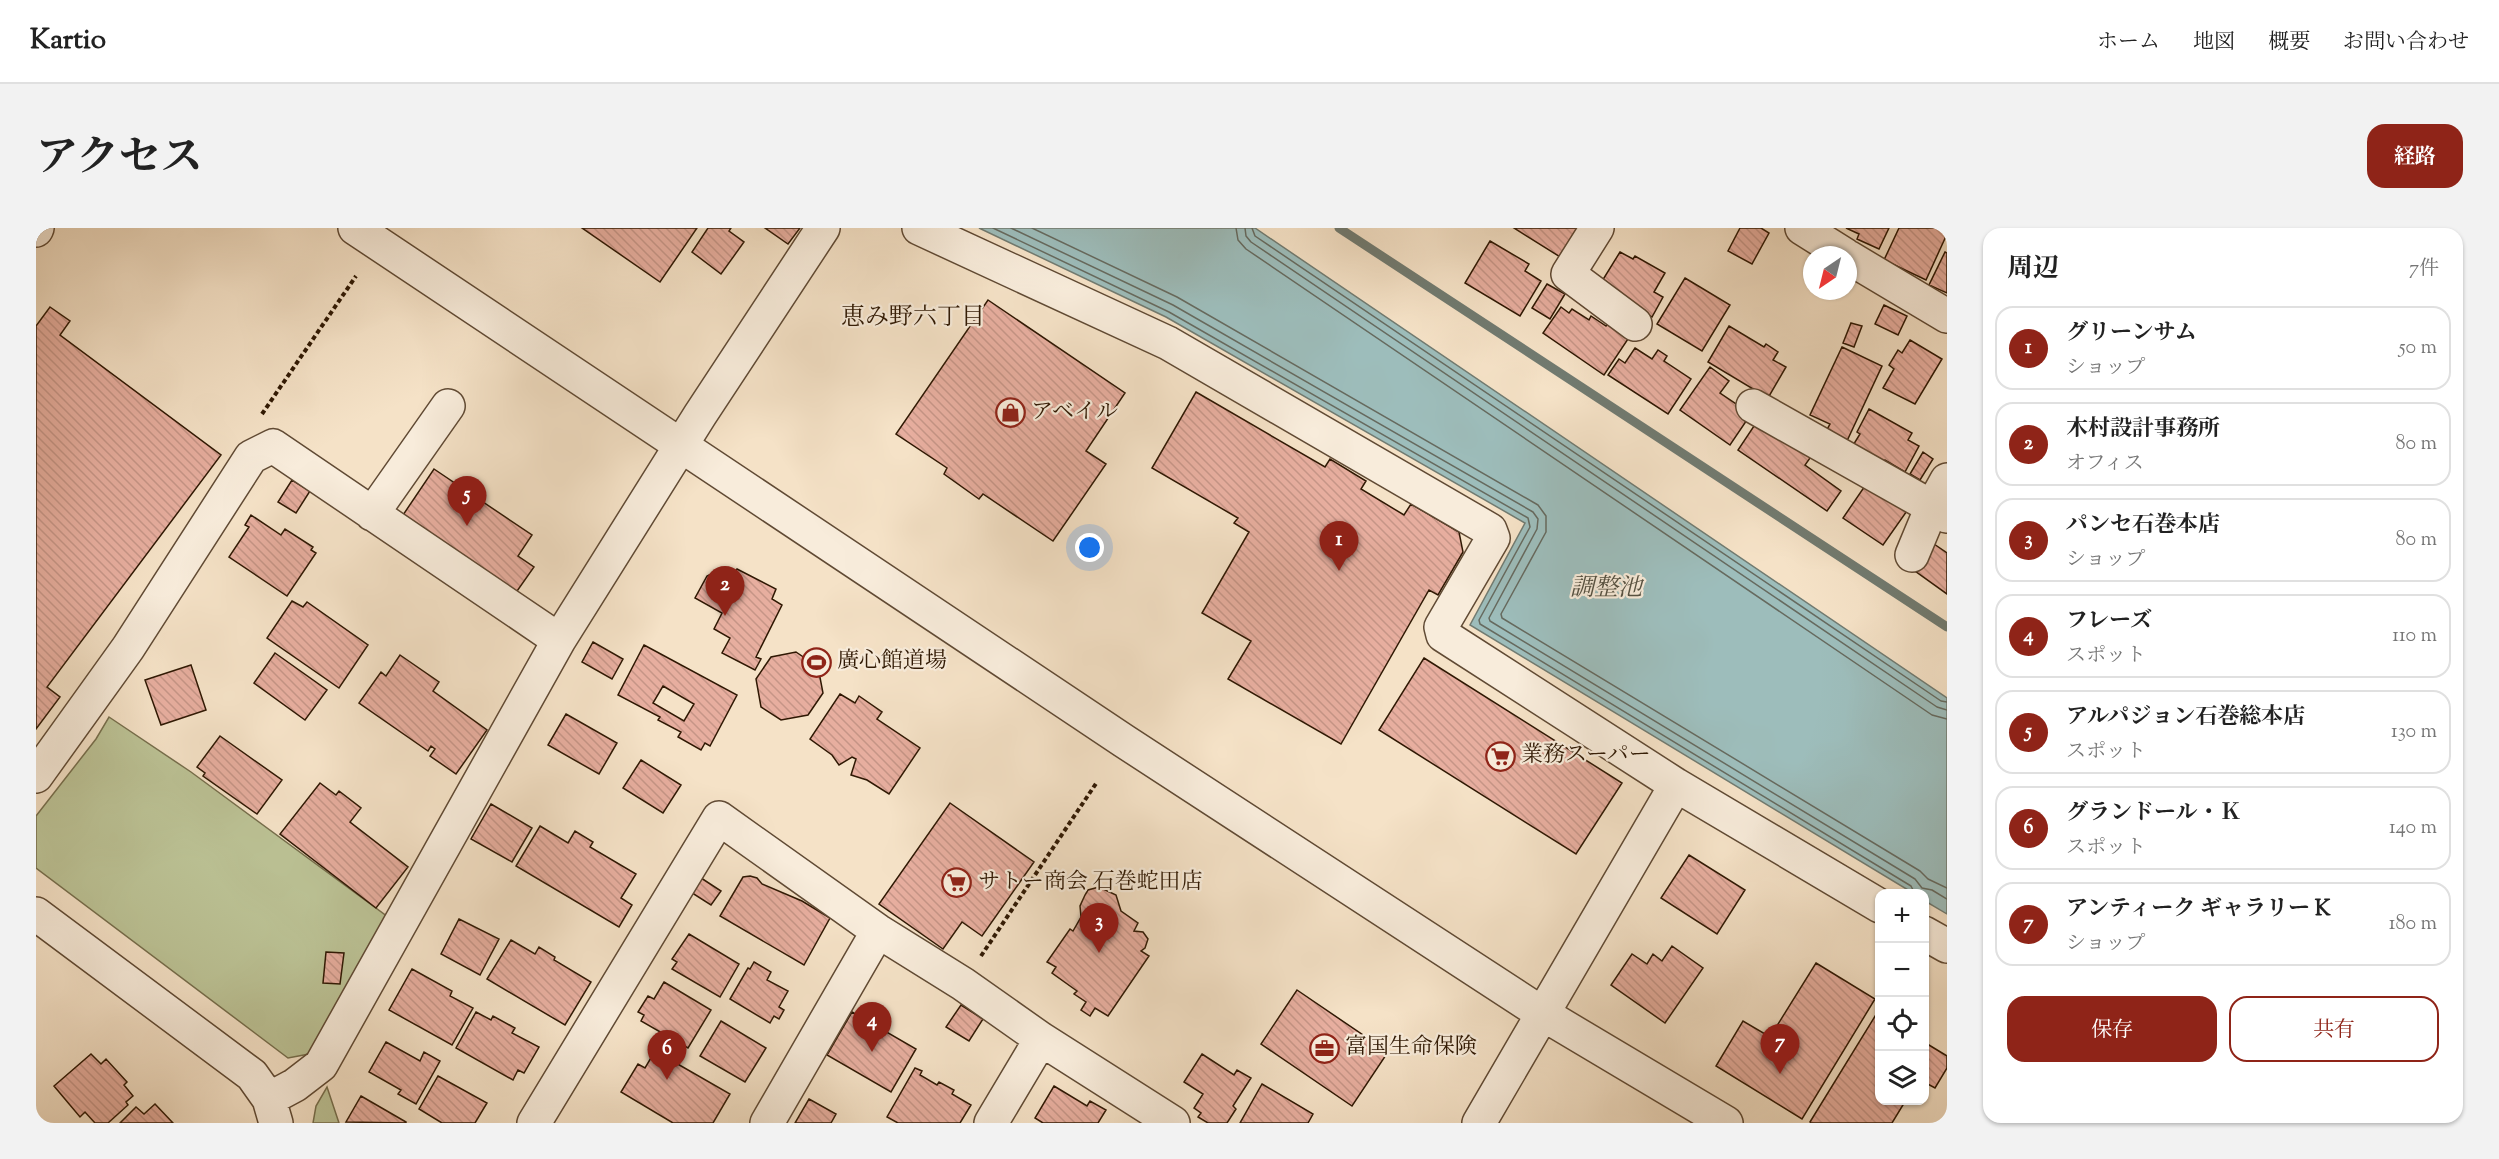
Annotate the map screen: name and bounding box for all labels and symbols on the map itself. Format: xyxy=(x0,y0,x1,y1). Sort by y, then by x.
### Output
north arrow xyxy=(1803,246,1857,300)
district label: 恵み野六丁目 xyxy=(841,301,985,335)
shop icon: アベイル xyxy=(994,397,1026,429)
place label: アベイル xyxy=(1031,397,1118,429)
pin: 5 xyxy=(448,476,486,526)
pin: 1 xyxy=(1320,522,1358,571)
your location xyxy=(1075,533,1104,562)
pin: 2 xyxy=(706,566,744,616)
water label: 調整池 xyxy=(1570,572,1645,606)
sports icon: 廣心館道場 xyxy=(800,646,832,678)
place label: 廣心館道場 xyxy=(837,646,947,678)
supermarket icon: 業務スーパー xyxy=(1484,740,1516,772)
place label: 業務スーパー xyxy=(1521,740,1651,772)
supermarket icon: サトー商会 石巻蛇田店 xyxy=(941,867,973,899)
place label: サトー商会 石巻蛇田店 xyxy=(978,867,1203,899)
pin: 3 xyxy=(1080,904,1118,953)
pin: 4 xyxy=(852,1002,892,1052)
pin: 7 xyxy=(1760,1024,1800,1074)
pin: 6 xyxy=(648,1030,686,1080)
office icon: 富国生命保険 xyxy=(1308,1032,1340,1064)
place label: 富国生命保険 xyxy=(1345,1032,1477,1064)

